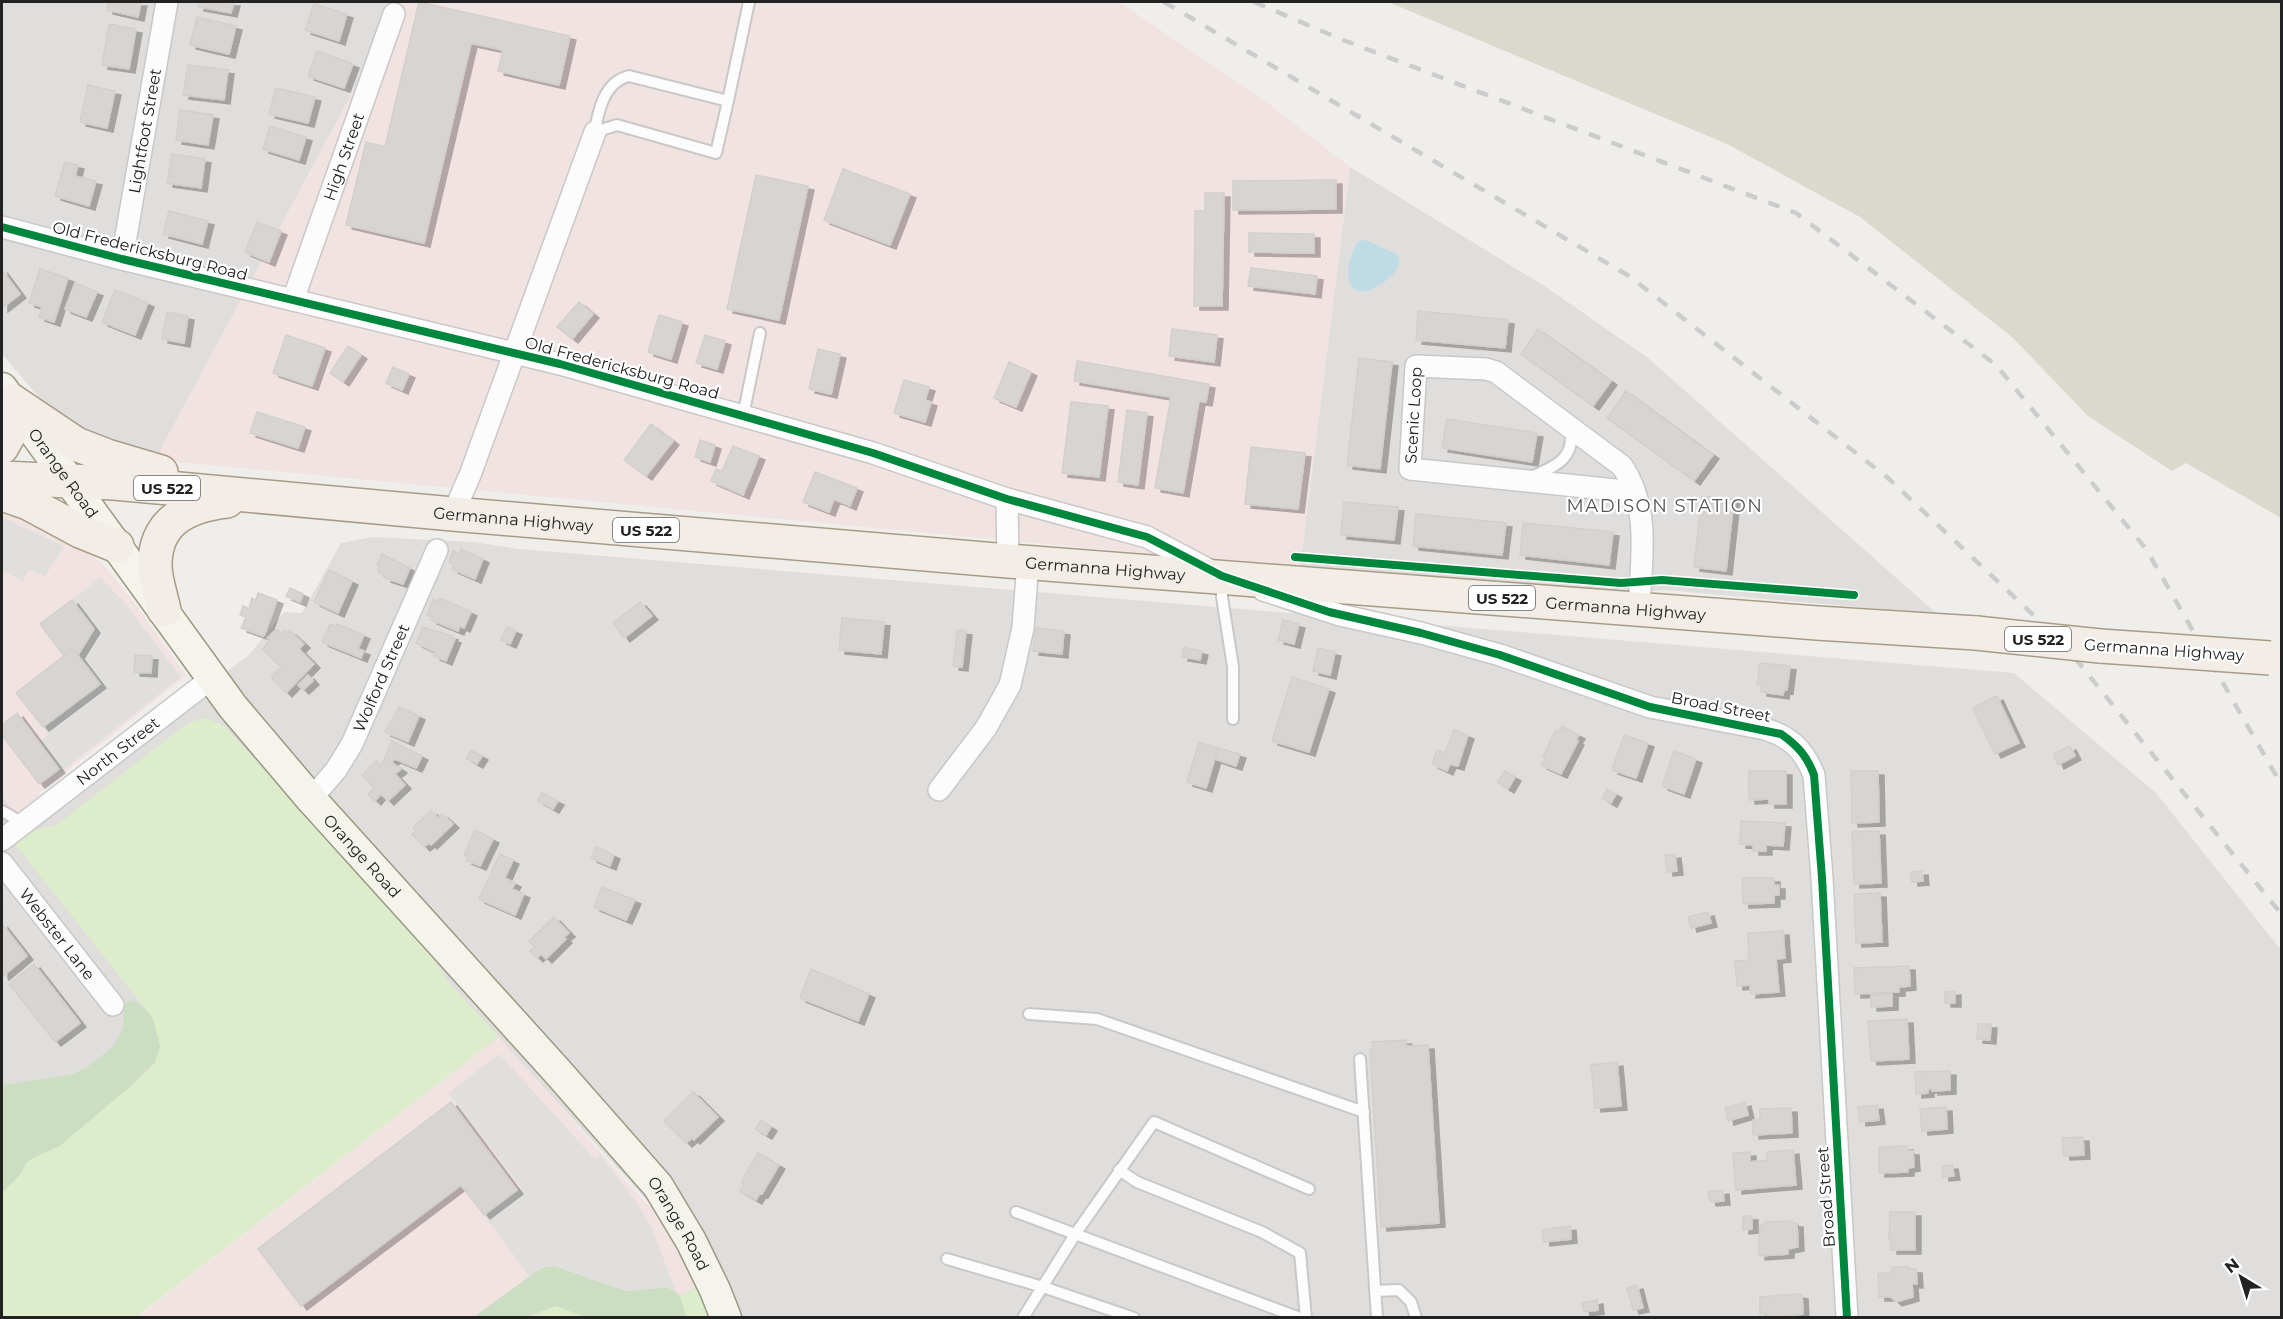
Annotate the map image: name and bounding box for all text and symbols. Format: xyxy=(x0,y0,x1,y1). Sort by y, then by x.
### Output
street label: Lightfoot Street xyxy=(124,66,165,195)
street label: High Street xyxy=(319,110,368,203)
street label: Old Fredericksburg Road xyxy=(50,218,250,284)
street label: Old Fredericksburg Road xyxy=(523,333,721,403)
street label: Scenic Loop xyxy=(1401,366,1425,464)
street label: Orange Road xyxy=(25,424,102,522)
road number: US 522 xyxy=(134,476,200,500)
district label: MADISON STATION xyxy=(1567,495,1763,517)
street label: Germanna Highway xyxy=(432,503,594,535)
road number: US 522 xyxy=(613,518,679,542)
street label: Germanna Highway xyxy=(1024,553,1186,584)
road number: US 522 xyxy=(1469,586,1535,610)
street label: Germanna Highway xyxy=(1545,593,1707,624)
street label: Wolford Street xyxy=(349,620,413,735)
road number: US 522 xyxy=(2005,627,2071,651)
street label: Germanna Highway xyxy=(2083,635,2245,665)
street label: Broad Street xyxy=(1670,688,1773,726)
street label: North Street xyxy=(72,713,163,789)
street label: Orange Road xyxy=(320,810,405,902)
street label: Webster Lane xyxy=(16,884,99,984)
street label: Broad Street xyxy=(1813,1145,1839,1248)
street label: Orange Road xyxy=(644,1172,713,1274)
north arrow xyxy=(2211,1247,2271,1307)
text: N xyxy=(2221,1254,2243,1277)

